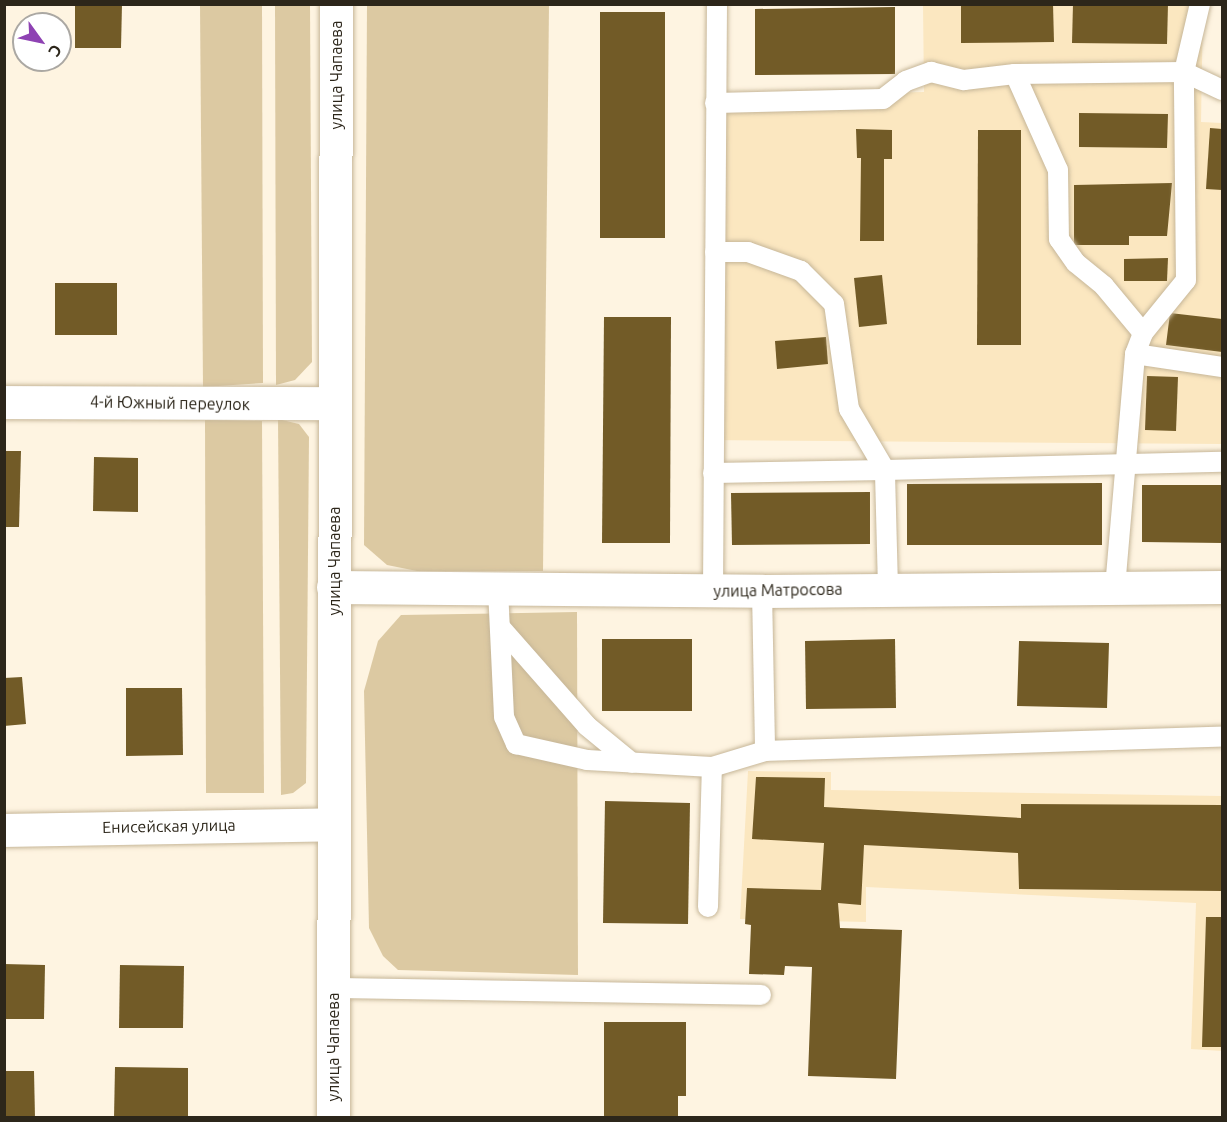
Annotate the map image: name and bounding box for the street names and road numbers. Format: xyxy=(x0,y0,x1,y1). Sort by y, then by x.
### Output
street label: улица Чапаева xyxy=(326,21,346,129)
street label: 4-й Южный переулок xyxy=(90,392,250,414)
street label: улица Чапаева xyxy=(324,507,344,615)
street label: улица Матросова xyxy=(713,579,843,601)
street label: Енисейская улица xyxy=(102,815,236,837)
street label: улица Чапаева xyxy=(323,993,343,1101)

